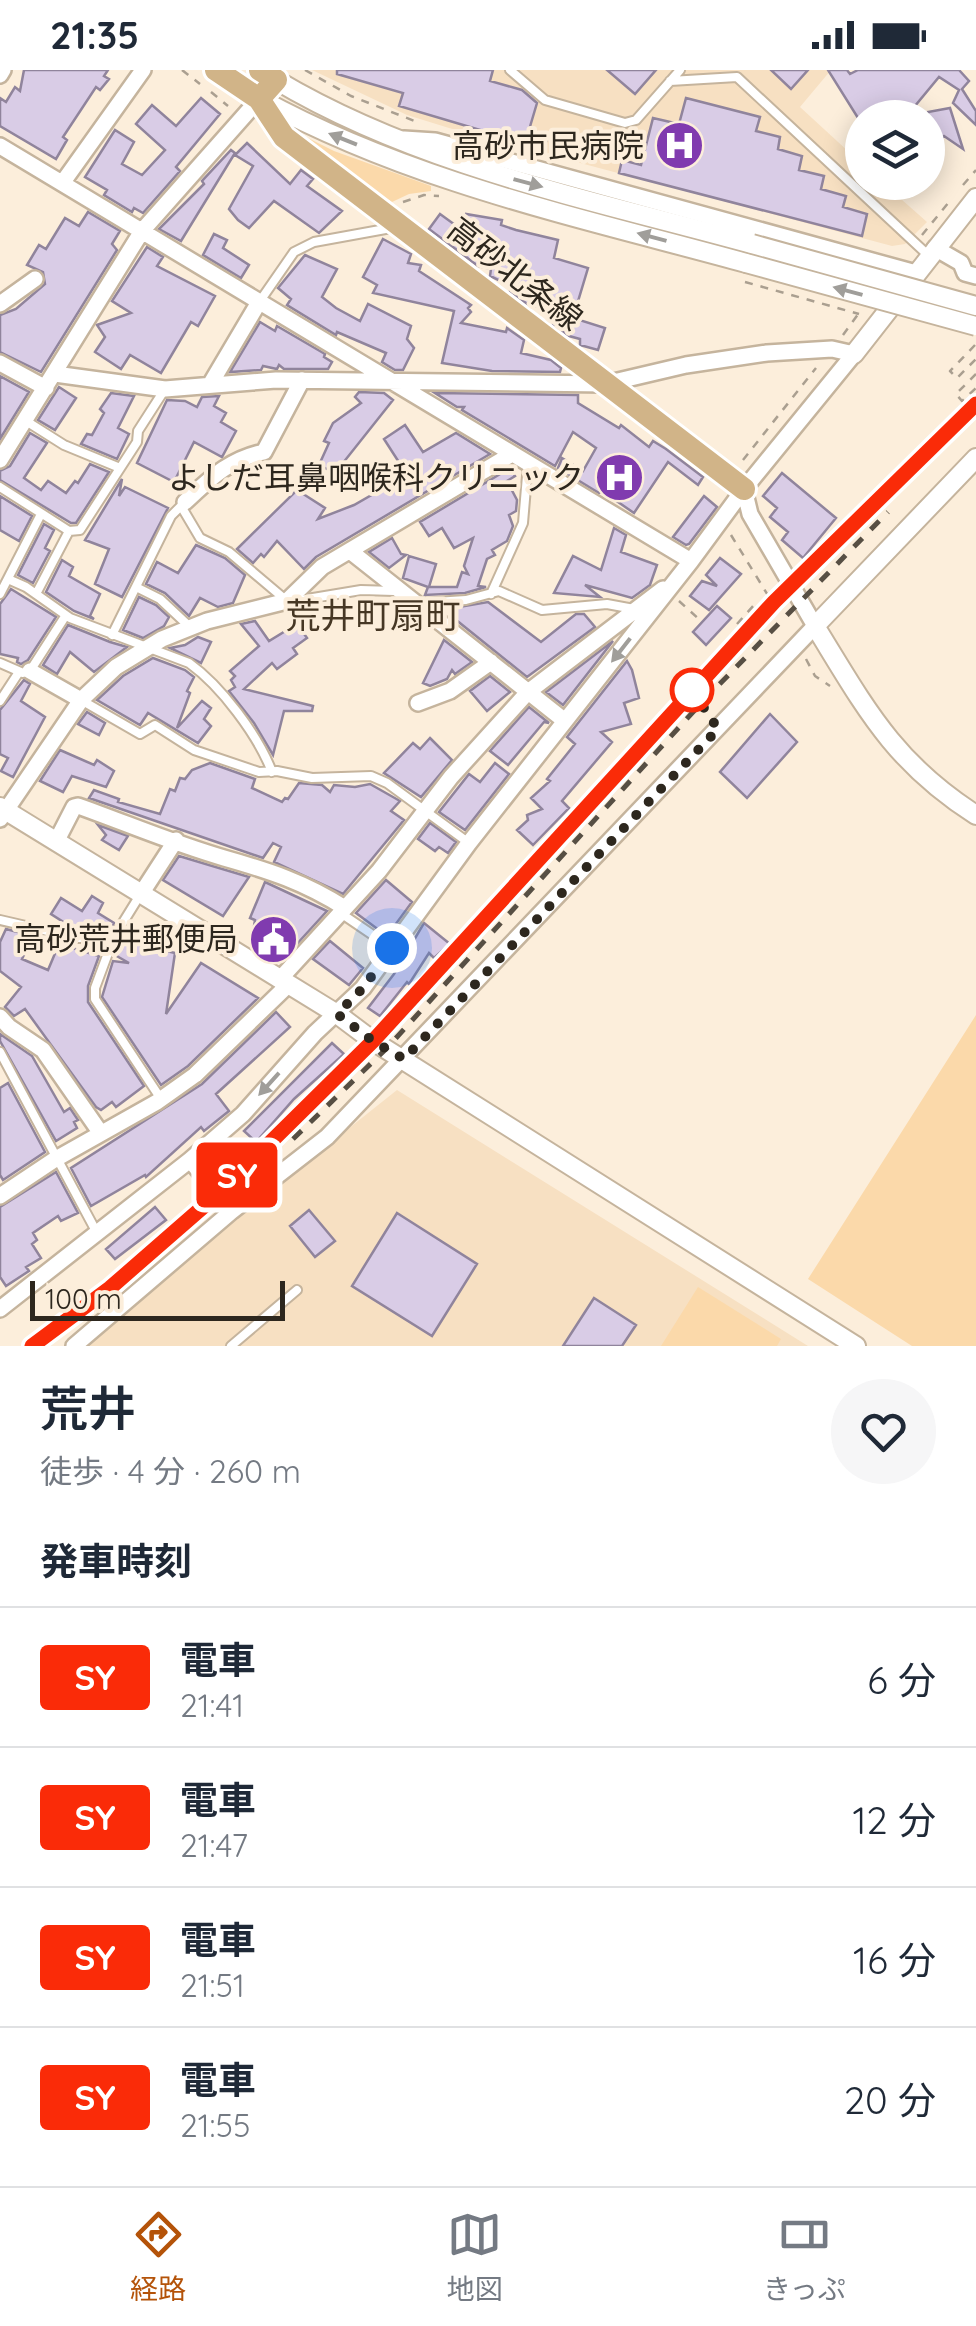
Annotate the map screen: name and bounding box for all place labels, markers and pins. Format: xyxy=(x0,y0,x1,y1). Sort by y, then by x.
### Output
hospital icon: 高砂市民病院 xyxy=(653,120,705,172)
place label: 高砂市民病院 xyxy=(452,125,644,165)
hospital icon: よしだ耳鼻咽喉科クリニック xyxy=(593,452,645,504)
place label: よしだ耳鼻咽喉科クリニック xyxy=(168,457,584,497)
unlabelled marker xyxy=(671,669,713,711)
public building icon: 高砂荒井郵便局 xyxy=(247,913,299,965)
place label: 高砂荒井郵便局 xyxy=(14,918,238,958)

